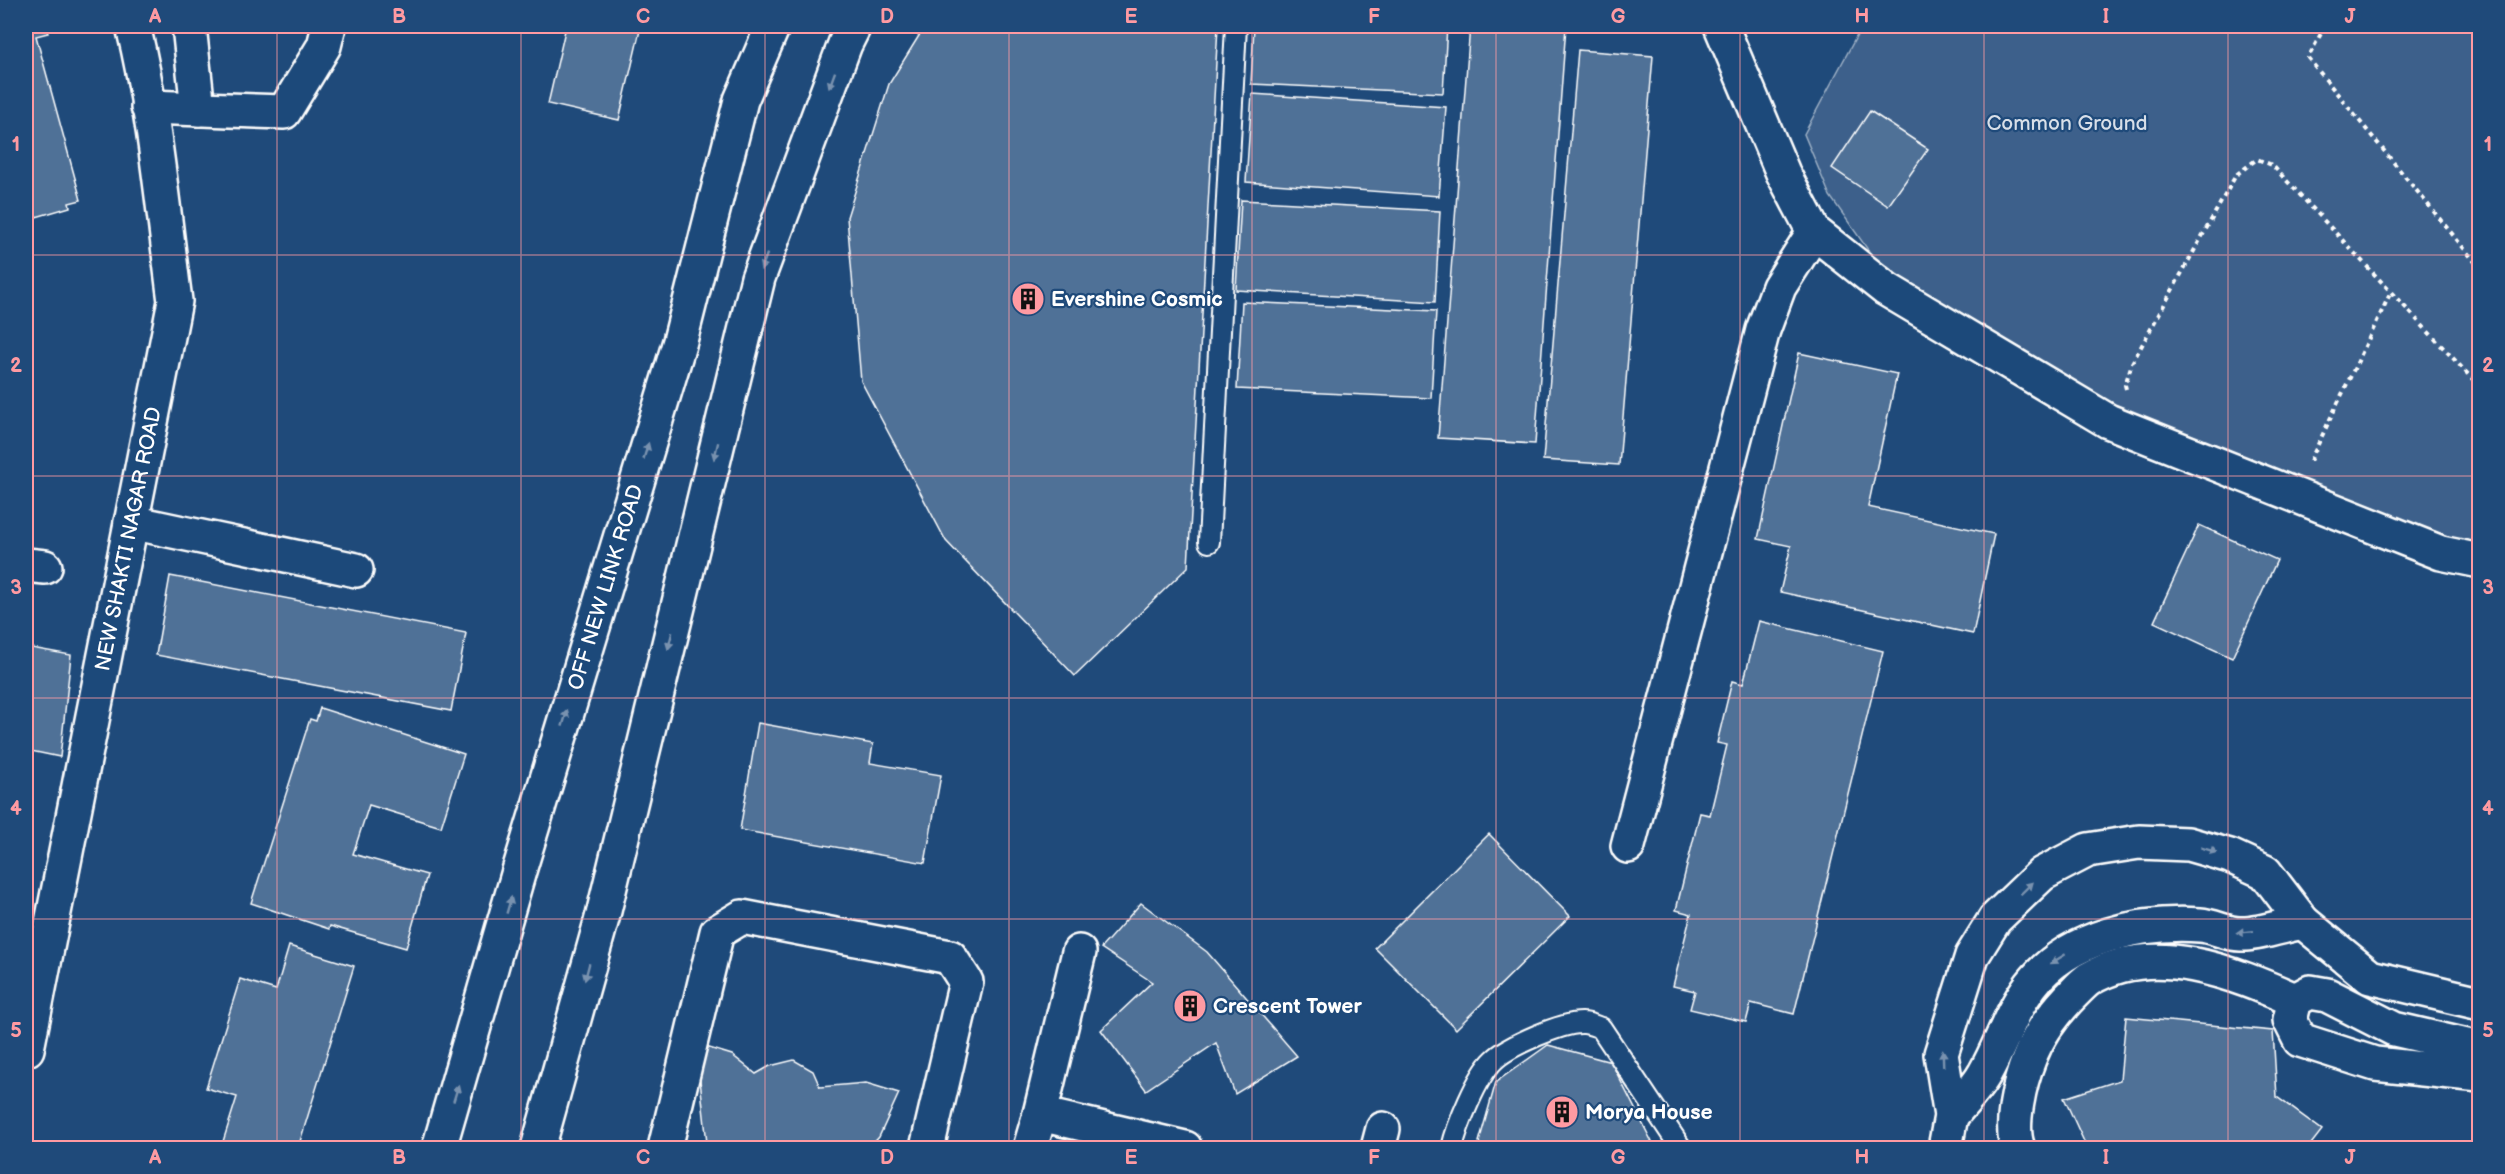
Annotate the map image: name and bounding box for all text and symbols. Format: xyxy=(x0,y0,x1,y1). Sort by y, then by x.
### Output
text: A xyxy=(148,5,162,29)
text: B xyxy=(392,5,406,29)
text: C xyxy=(636,5,650,29)
text: D xyxy=(880,5,894,29)
text: E xyxy=(1125,5,1138,29)
text: F xyxy=(1368,5,1380,29)
text: G xyxy=(1611,5,1626,29)
text: H xyxy=(1855,5,1869,29)
text: I xyxy=(2103,5,2109,29)
text: J xyxy=(2345,5,2357,29)
one-way arrow xyxy=(826,71,836,89)
park label: Common Ground xyxy=(1986,111,2148,136)
text: 1 xyxy=(12,133,20,157)
text: 1 xyxy=(2484,133,2492,157)
one-way arrow xyxy=(759,253,768,271)
building icon: Evershine Cosmic xyxy=(1010,281,1046,317)
place label: Evershine Cosmic xyxy=(1051,287,1223,312)
text: 2 xyxy=(10,354,22,378)
text: 2 xyxy=(2482,354,2494,378)
street label: NEW SHAKTI NAGAR ROAD xyxy=(90,405,167,673)
one-way arrow xyxy=(642,442,651,460)
one-way arrow xyxy=(710,442,720,460)
street label: OFF NEW LINK ROAD xyxy=(563,482,649,693)
text: 3 xyxy=(10,576,22,600)
text: 3 xyxy=(2482,576,2494,600)
one-way arrow xyxy=(664,631,674,650)
one-way arrow xyxy=(561,709,570,727)
text: 4 xyxy=(10,797,22,821)
text: 4 xyxy=(2482,797,2494,821)
one-way arrow xyxy=(2200,846,2218,855)
one-way arrow xyxy=(2019,881,2034,895)
one-way arrow xyxy=(505,896,514,914)
one-way arrow xyxy=(2236,927,2255,937)
one-way arrow xyxy=(2050,953,2066,964)
one-way arrow xyxy=(582,963,591,981)
building icon: Crescent Tower xyxy=(1172,988,1208,1024)
place label: Crescent Tower xyxy=(1213,994,1362,1019)
text: 5 xyxy=(10,1019,22,1043)
text: 5 xyxy=(2482,1019,2494,1043)
one-way arrow xyxy=(1939,1048,1948,1067)
one-way arrow xyxy=(452,1084,461,1102)
building icon: Morya House xyxy=(1544,1094,1580,1130)
place label: Morya House xyxy=(1585,1100,1713,1125)
text: A xyxy=(148,1146,162,1170)
text: B xyxy=(392,1146,406,1170)
text: C xyxy=(636,1146,650,1170)
text: D xyxy=(880,1146,894,1170)
text: E xyxy=(1125,1146,1138,1170)
text: F xyxy=(1368,1146,1380,1170)
text: G xyxy=(1611,1146,1626,1170)
text: H xyxy=(1855,1146,1869,1170)
text: I xyxy=(2103,1146,2109,1170)
text: J xyxy=(2345,1146,2357,1170)

